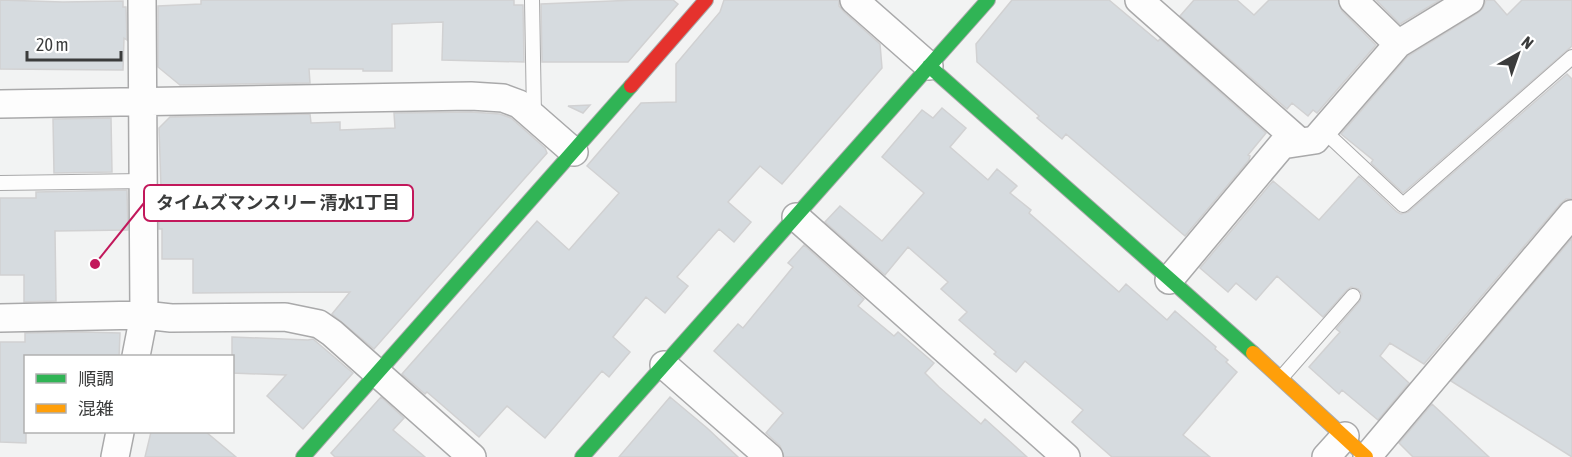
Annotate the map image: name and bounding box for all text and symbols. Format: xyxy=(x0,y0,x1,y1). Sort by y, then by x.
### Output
scale bar xyxy=(27,24,122,62)
north arrow xyxy=(1488,24,1548,84)
text: N xyxy=(1518,33,1537,52)
text: 20 m xyxy=(36,34,68,55)
callout: タイムズマンスリー 清水1丁目 xyxy=(144,185,413,221)
text: タイムズマンスリー 清水1丁目 xyxy=(156,192,400,213)
legend xyxy=(24,355,234,433)
text: 順調 xyxy=(78,368,114,389)
text: 混雑 xyxy=(78,398,114,419)

